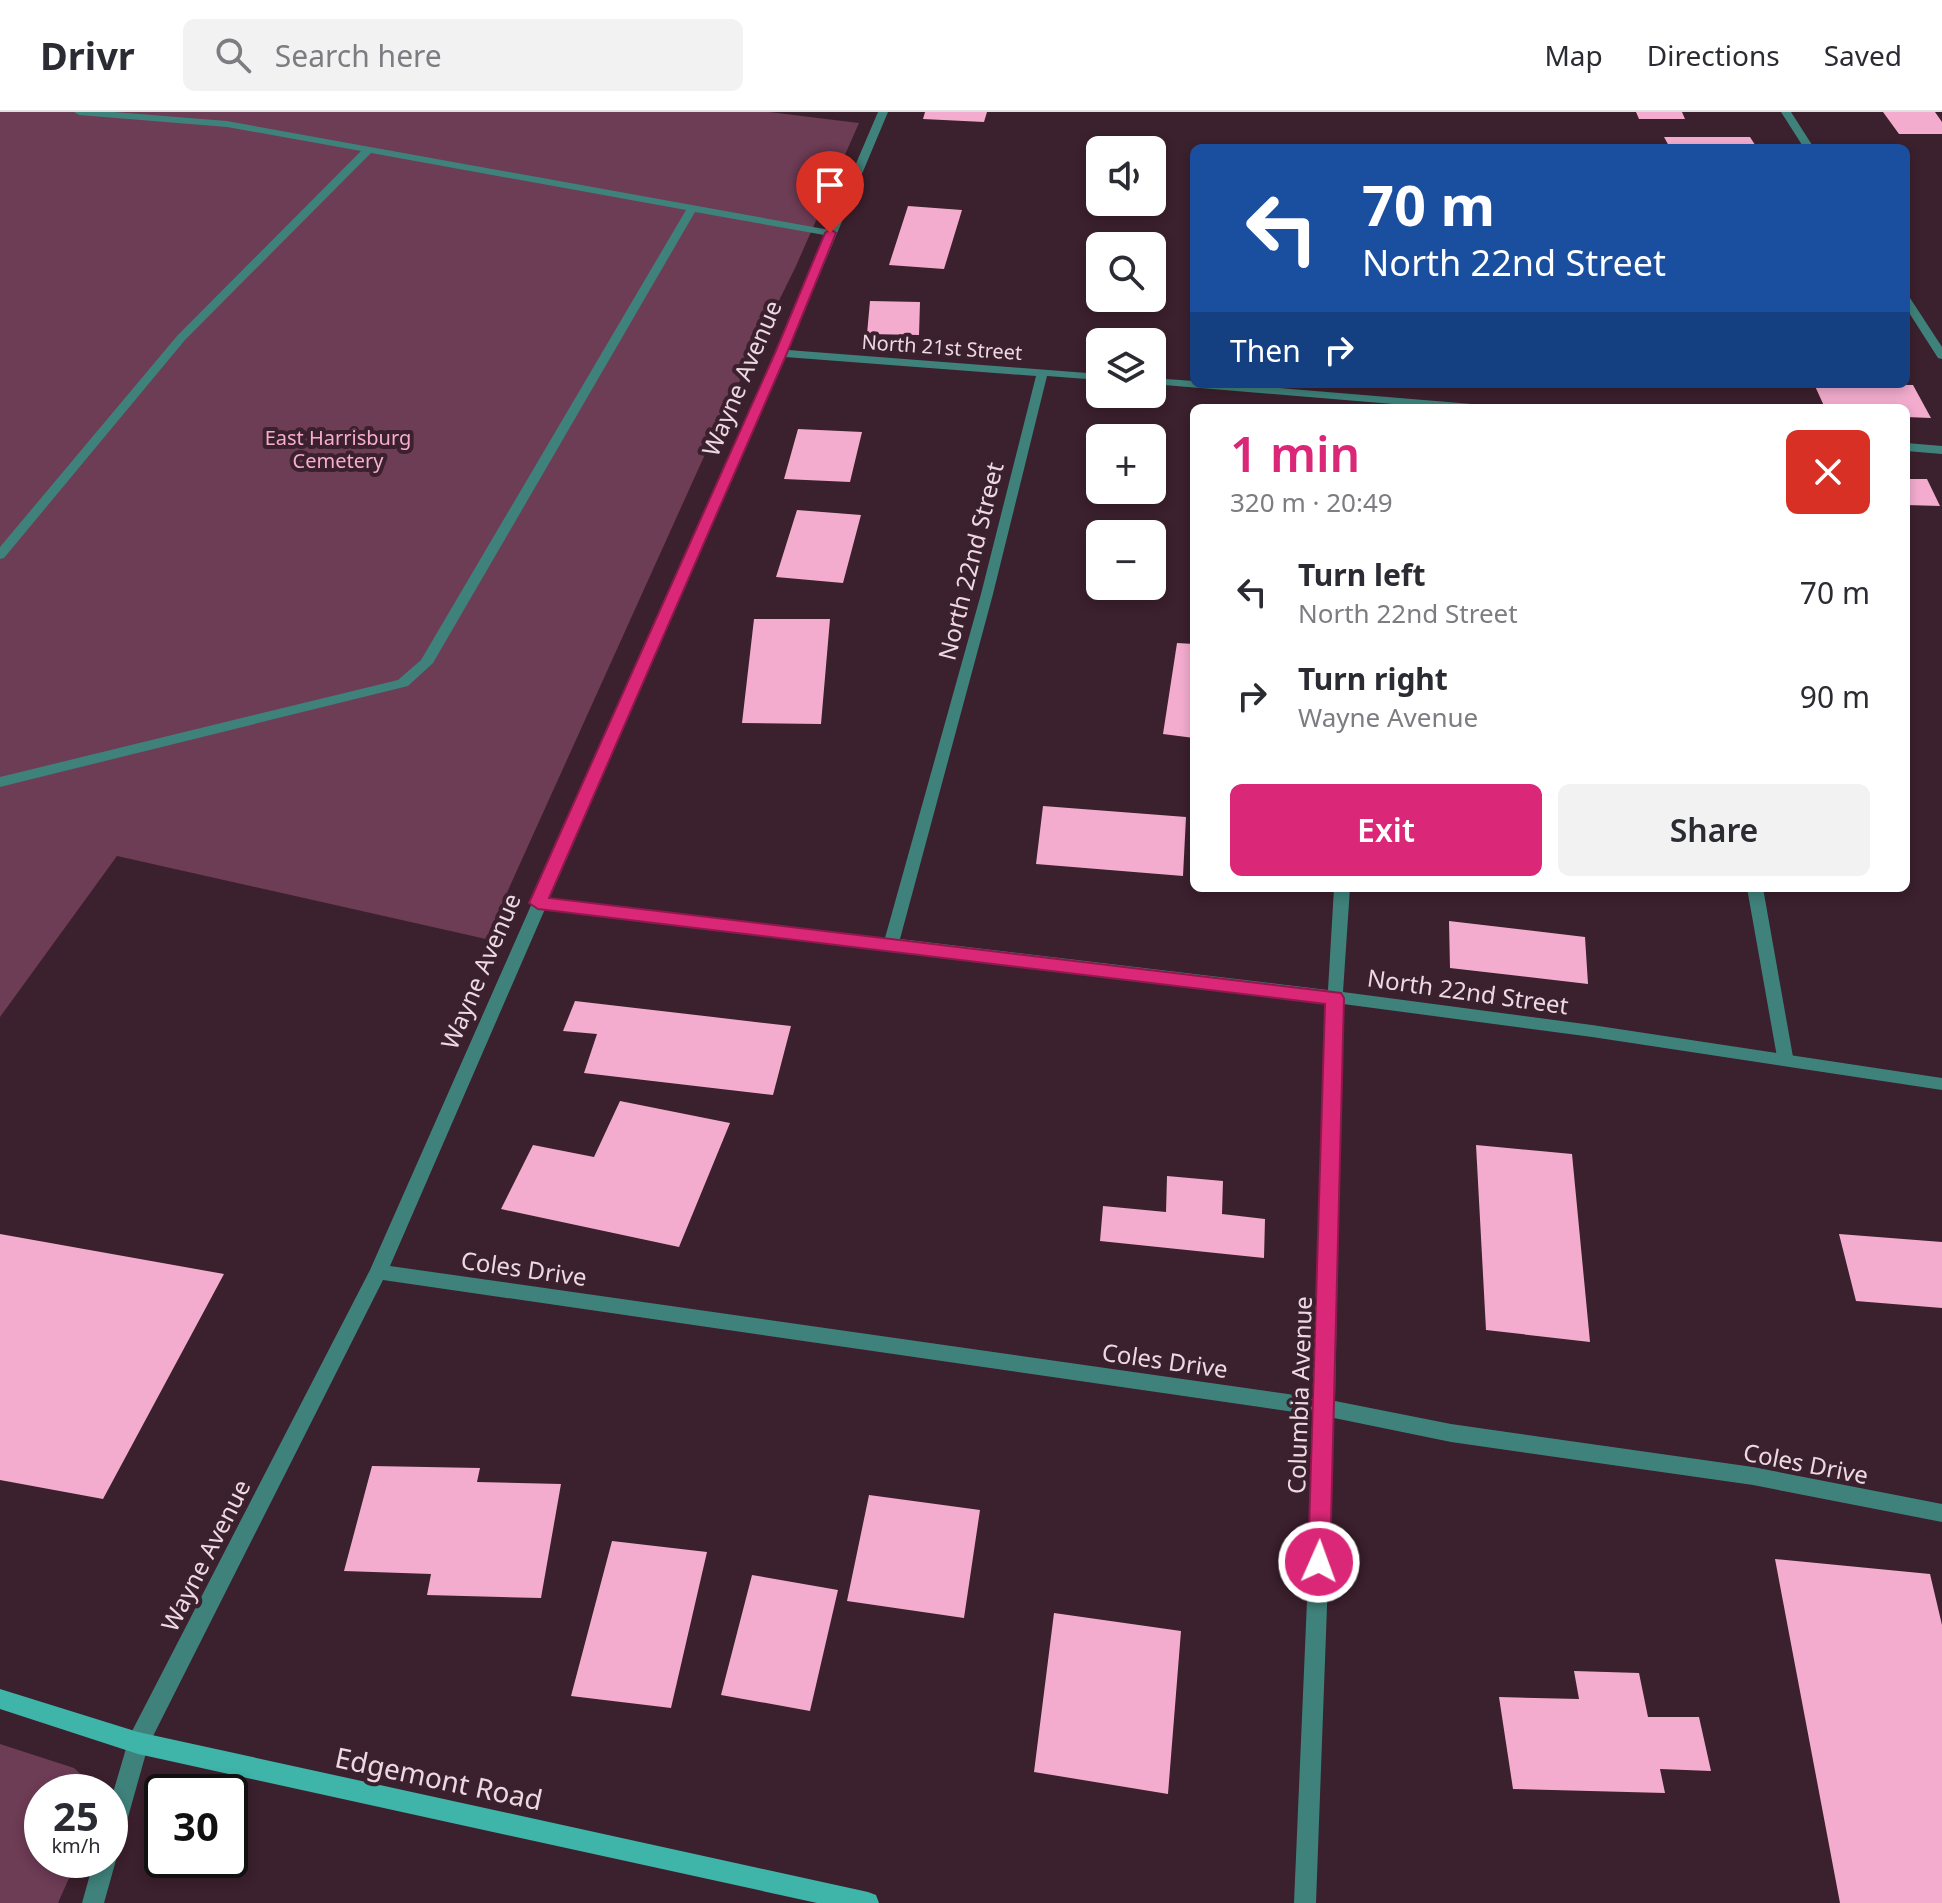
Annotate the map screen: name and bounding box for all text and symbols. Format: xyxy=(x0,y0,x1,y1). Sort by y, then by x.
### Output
search box xyxy=(183,19,743,91)
text: Drivr xyxy=(40,29,135,81)
icon: search xyxy=(211,33,255,77)
text: Search here xyxy=(275,35,442,76)
text: Map xyxy=(1544,36,1603,74)
text: Directions xyxy=(1647,36,1780,74)
text: Saved xyxy=(1824,36,1902,74)
map controls xyxy=(1086,136,1166,600)
button: sound xyxy=(1086,136,1166,216)
pin xyxy=(796,151,864,233)
icon: arrive xyxy=(808,163,852,207)
text: 70 m xyxy=(1362,166,1495,242)
icon: left xyxy=(1230,176,1334,280)
button: search xyxy=(1086,232,1166,312)
text: North 22nd Street xyxy=(1362,238,1666,287)
street label: Wayne Avenue xyxy=(693,295,789,461)
street label: North 21st Street xyxy=(861,328,1023,366)
button: layers xyxy=(1086,328,1166,408)
icon: right xyxy=(1317,328,1361,372)
text: Then xyxy=(1230,330,1301,371)
text: 1 min xyxy=(1230,421,1360,486)
park label: East Harrisburg Cemetery xyxy=(265,424,411,474)
button: + xyxy=(1086,424,1166,504)
button: close xyxy=(1786,430,1870,514)
street label: North 22nd Street xyxy=(929,458,1011,663)
text: 320 m · 20:49 xyxy=(1230,484,1393,520)
button: − xyxy=(1086,520,1166,600)
text: Turn left xyxy=(1298,554,1426,595)
icon: left xyxy=(1230,570,1274,614)
text: 70 m xyxy=(1800,572,1870,613)
text: North 22nd Street xyxy=(1298,595,1518,631)
text: Turn right xyxy=(1298,658,1448,699)
icon: right xyxy=(1230,674,1274,718)
text: 90 m xyxy=(1800,676,1870,717)
text: Wayne Avenue xyxy=(1298,699,1478,735)
button: Exit xyxy=(1230,784,1542,876)
button: Share xyxy=(1558,784,1870,876)
street label: Wayne Avenue xyxy=(432,888,528,1054)
street label: North 22nd Street xyxy=(1365,961,1571,1021)
street label: Coles Drive xyxy=(459,1243,589,1293)
street label: Columbia Avenue xyxy=(1279,1295,1319,1495)
street label: Coles Drive xyxy=(1100,1335,1230,1385)
street label: Coles Drive xyxy=(1741,1435,1871,1491)
street label: Wayne Avenue xyxy=(153,1473,257,1637)
position arrow xyxy=(1277,1520,1361,1604)
street label: Edgemont Road xyxy=(332,1737,546,1819)
speed limit sign: 30 xyxy=(144,1774,248,1878)
text: 25 xyxy=(53,1788,99,1843)
text: km/h xyxy=(51,1832,101,1859)

